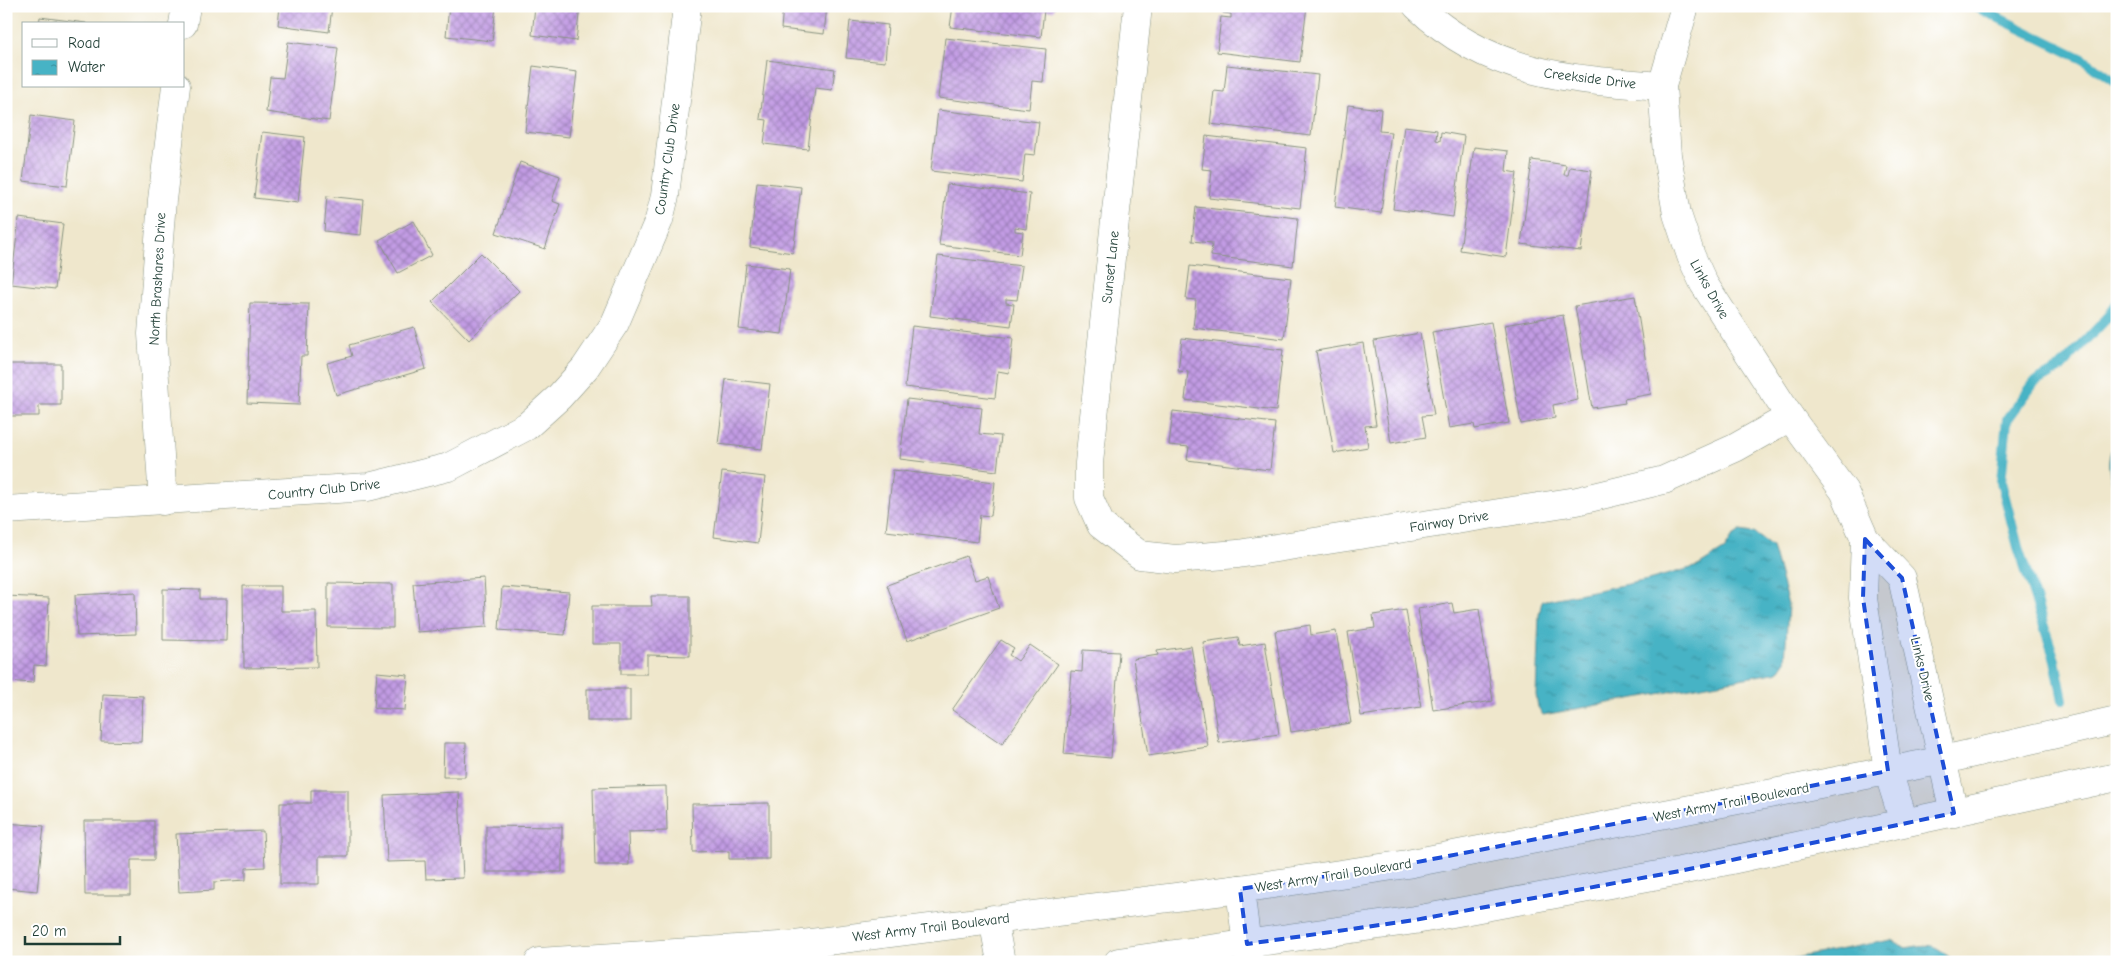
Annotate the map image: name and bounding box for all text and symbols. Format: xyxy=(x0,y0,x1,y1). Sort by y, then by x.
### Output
legend xyxy=(22,22,185,88)
text: Road xyxy=(68,34,100,52)
text: Water xyxy=(68,58,105,76)
street label: Creekside Drive xyxy=(1543,64,1637,93)
street label: Country Club Drive xyxy=(651,102,684,216)
street label: North Brashares Drive xyxy=(146,212,169,346)
street label: Sunset Lane xyxy=(1098,230,1123,304)
street label: Links Drive xyxy=(1686,257,1733,322)
street label: Country Club Drive xyxy=(267,475,381,504)
street label: Fairway Drive xyxy=(1408,507,1490,536)
street label: Links Drive xyxy=(1907,635,1938,703)
street label: West Army Trail Boulevard xyxy=(1652,779,1810,826)
street label: West Army Trail Boulevard xyxy=(1254,855,1413,896)
street label: West Army Trail Boulevard xyxy=(851,909,1011,946)
scale bar xyxy=(25,913,120,945)
text: 20 m xyxy=(32,922,66,940)

